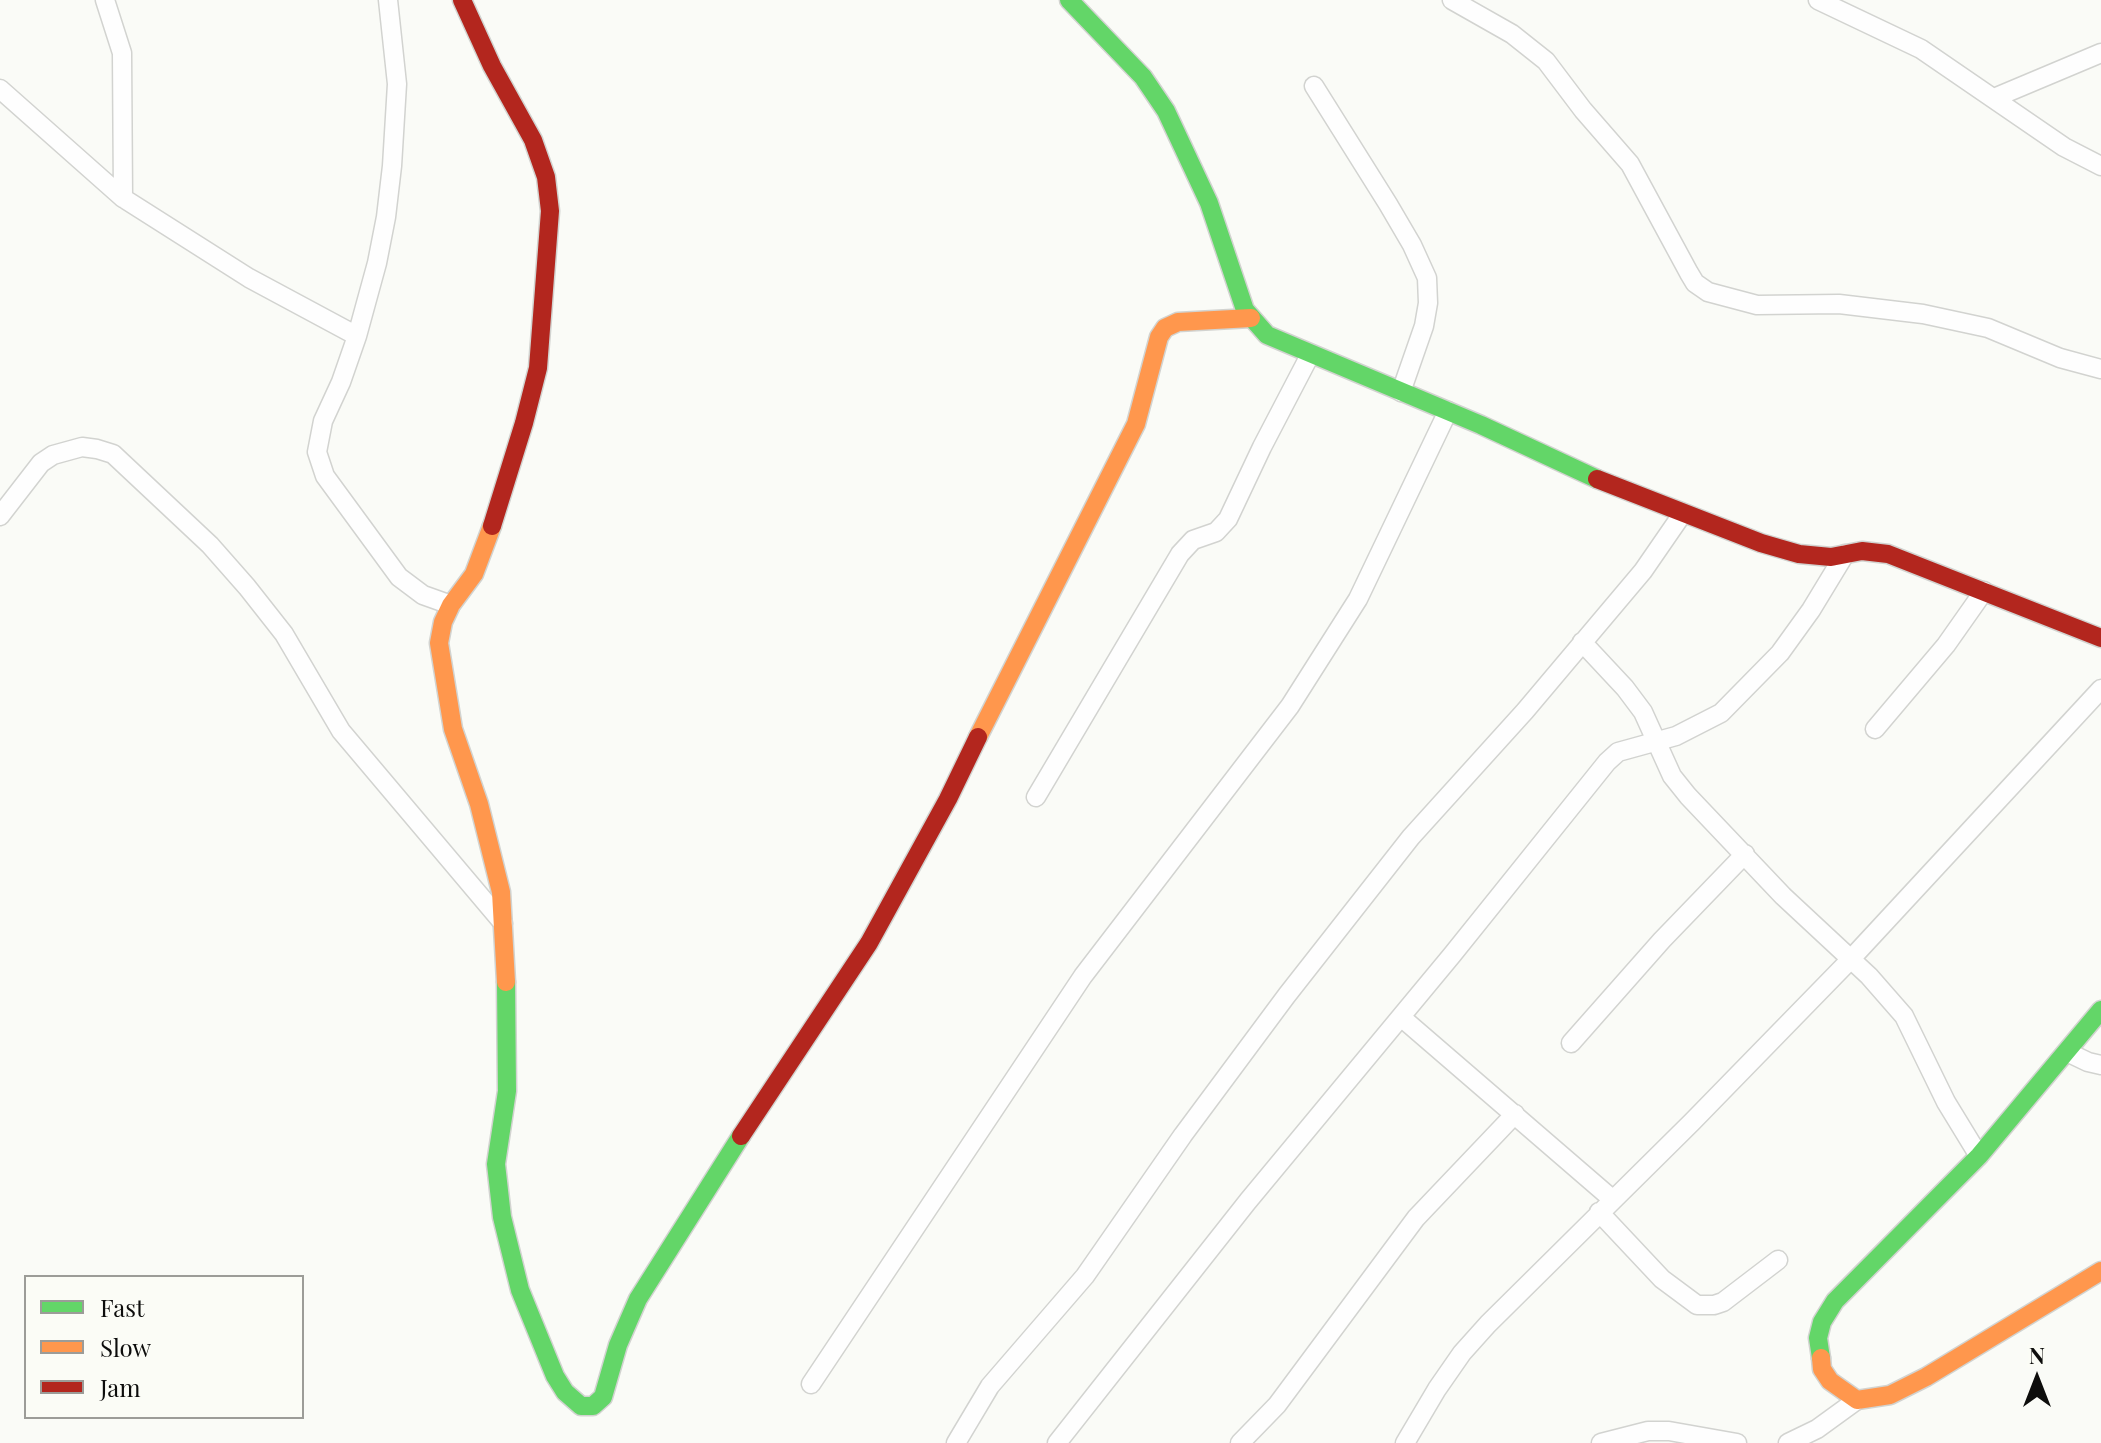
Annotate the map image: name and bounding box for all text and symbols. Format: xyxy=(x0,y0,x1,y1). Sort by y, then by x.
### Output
legend xyxy=(24,1275,304,1419)
text: Fast xyxy=(100,1291,145,1323)
text: Slow xyxy=(100,1331,151,1363)
north arrow xyxy=(1997,1339,2077,1419)
text: N xyxy=(2029,1340,2045,1370)
text: Jam xyxy=(100,1371,141,1403)

